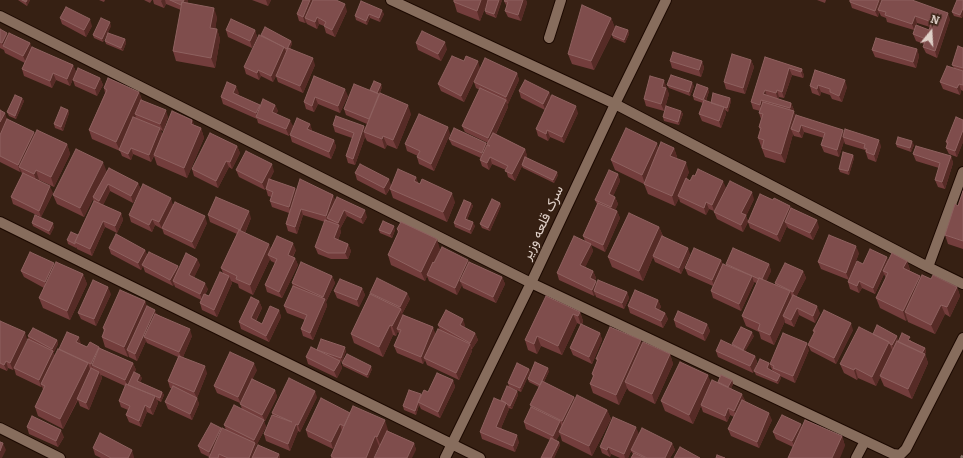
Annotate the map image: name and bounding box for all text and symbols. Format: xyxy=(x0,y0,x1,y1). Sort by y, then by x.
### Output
north arrow xyxy=(911,12,951,52)
text: N xyxy=(929,13,941,28)
street label: سرک قلعه وزیر xyxy=(518,183,568,263)

